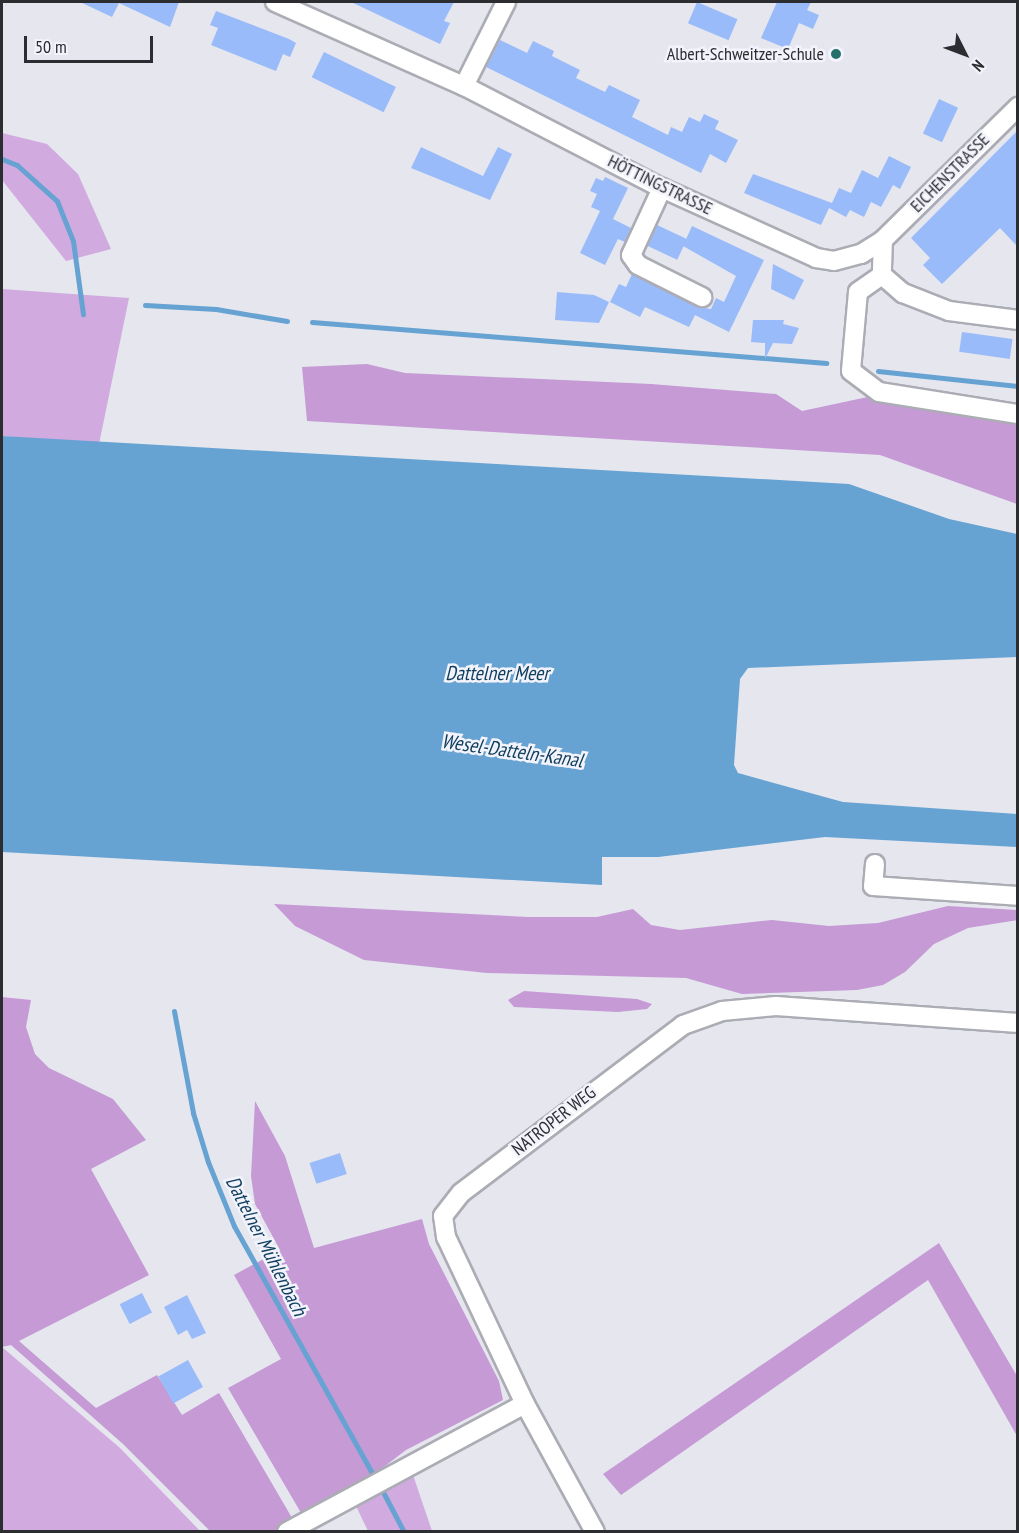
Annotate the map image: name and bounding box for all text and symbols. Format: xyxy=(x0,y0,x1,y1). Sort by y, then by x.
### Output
scale bar xyxy=(27,24,156,62)
north arrow xyxy=(935,24,995,84)
text: 50 m xyxy=(35,35,67,58)
place label: Albert-Schweitzer-Schule xyxy=(667,43,824,65)
marker: Albert-Schweitzer-Schule xyxy=(829,47,843,61)
text: N xyxy=(968,56,989,76)
street label: EICHENSTRASSE xyxy=(906,129,994,217)
street label: HÖTTINGSTRASSE xyxy=(604,150,716,220)
water label: Dattelner Meer xyxy=(445,661,549,685)
water label: Wesel-Datteln-Kanal xyxy=(440,729,584,773)
street label: NATROPER WEG xyxy=(508,1082,600,1160)
water label: Dattelner Mühlenbach xyxy=(220,1172,312,1320)

